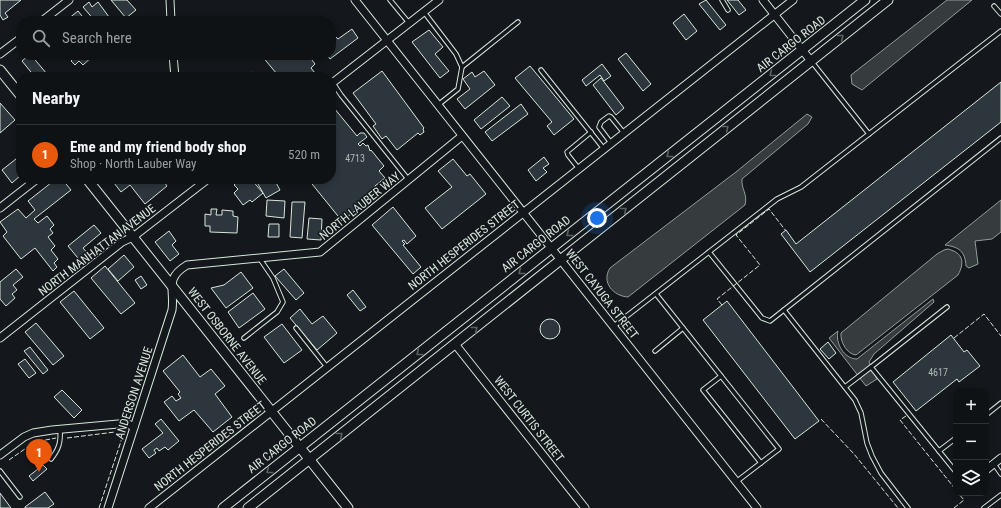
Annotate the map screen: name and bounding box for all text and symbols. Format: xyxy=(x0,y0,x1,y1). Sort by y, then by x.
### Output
street label: AIR CARGO ROAD xyxy=(754,13,828,75)
search box xyxy=(16,16,336,60)
icon: search xyxy=(30,27,52,49)
text: Search here xyxy=(62,29,132,47)
one-way arrow xyxy=(837,34,844,41)
one-way arrow xyxy=(769,69,776,76)
text: Nearby xyxy=(32,88,80,108)
one-way arrow xyxy=(721,126,729,133)
text: Eme and my friend body shop xyxy=(70,138,246,156)
text: 1 xyxy=(42,147,48,162)
text: 520 m xyxy=(288,147,320,162)
one-way arrow xyxy=(667,150,674,157)
house number: 4713 xyxy=(345,153,365,164)
text: Shop · North Lauber Way xyxy=(70,156,196,171)
street label: NORTH LAUBER WAY xyxy=(317,169,404,243)
street label: NORTH HESPERIDES STREET xyxy=(406,197,522,293)
street label: NORTH MANHATTAN AVENUE xyxy=(36,201,158,299)
one-way arrow xyxy=(620,207,627,214)
your location xyxy=(587,208,607,228)
street label: AIR CARGO ROAD xyxy=(499,213,573,275)
one-way arrow xyxy=(566,229,573,236)
street label: WEST CAYUGA STREET xyxy=(563,246,641,342)
one-way arrow xyxy=(518,267,525,274)
street label: WEST OSBORNE AVENUE xyxy=(185,285,269,387)
one-way arrow xyxy=(470,326,478,333)
street label: ANDERSON AVENUE xyxy=(112,345,156,441)
one-way arrow xyxy=(416,348,423,355)
house number: 4617 xyxy=(928,367,948,378)
street label: WEST CURTIS STREET xyxy=(491,373,567,465)
map controls xyxy=(953,388,989,496)
button: + xyxy=(953,388,989,424)
street label: NORTH HESPERIDES STREET xyxy=(152,398,268,494)
street label: AIR CARGO ROAD xyxy=(245,414,319,476)
button: − xyxy=(953,424,989,460)
one-way arrow xyxy=(335,433,342,440)
pin: 1 xyxy=(26,439,52,472)
button: layers xyxy=(953,460,989,496)
one-way arrow xyxy=(267,467,274,474)

